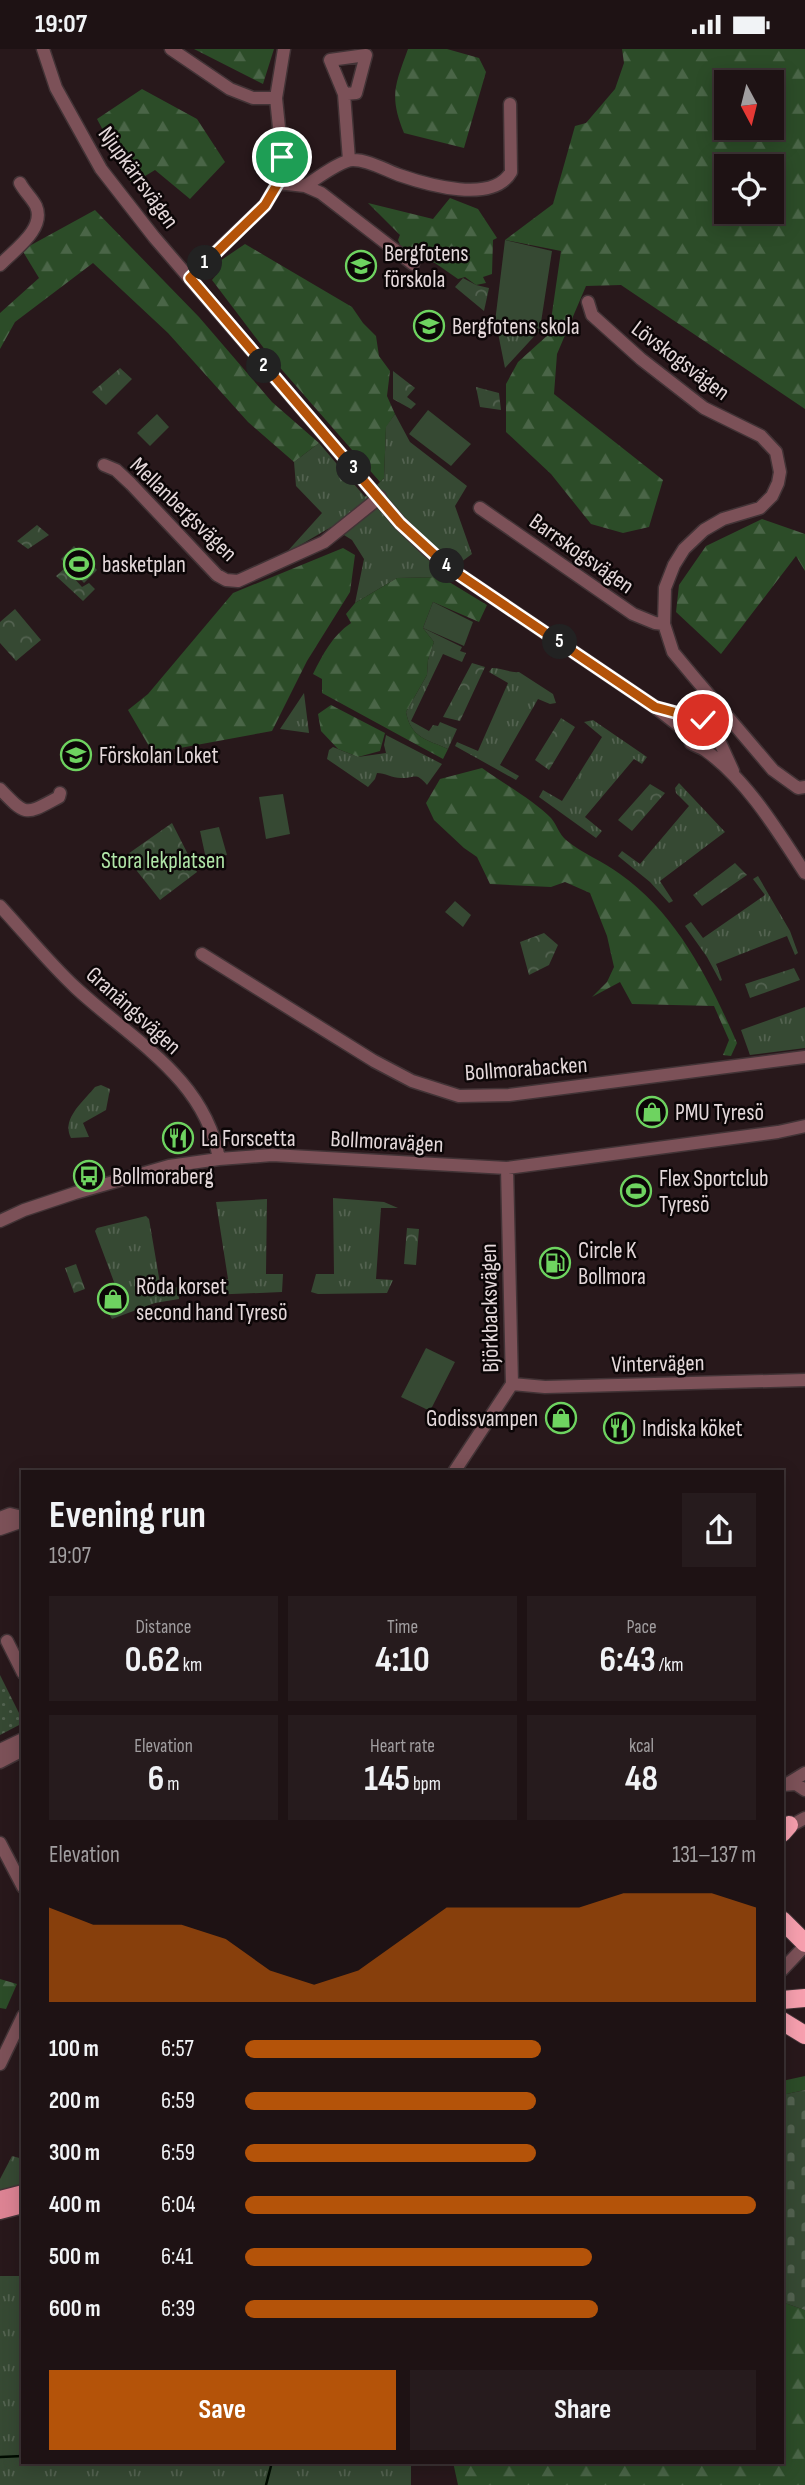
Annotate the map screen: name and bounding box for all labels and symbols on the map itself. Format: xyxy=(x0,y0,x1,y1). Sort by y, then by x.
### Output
north arrow xyxy=(714,70,784,140)
street label: Njupkärrsvägen xyxy=(92,121,185,234)
pin xyxy=(252,127,312,187)
place label: Bergfotens förskola xyxy=(384,240,469,294)
pin: 1 xyxy=(188,245,222,281)
school or university icon: Bergfotens förskola xyxy=(344,249,378,283)
school or university icon: Bergfotens skola xyxy=(412,309,446,343)
place label: Bergfotens skola xyxy=(452,313,580,341)
street label: Lövskogsvägen xyxy=(626,315,735,407)
pin: 2 xyxy=(246,349,282,383)
pin: 3 xyxy=(336,451,372,485)
street label: Mellanbergsvägen xyxy=(124,452,243,568)
street label: Barrskogsvägen xyxy=(524,508,639,600)
sports icon: basketplan xyxy=(62,547,96,581)
pin: 4 xyxy=(430,549,464,583)
place label: basketplan xyxy=(102,551,186,579)
pin: 5 xyxy=(542,625,578,659)
pin xyxy=(673,690,733,750)
school or university icon: Förskolan Loket xyxy=(59,738,93,772)
place label: Förskolan Loket xyxy=(99,742,218,770)
park label: Stora lekplatsen xyxy=(101,847,225,875)
street label: Granängsvägen xyxy=(80,961,187,1061)
street label: Bollmorabacken xyxy=(464,1051,588,1087)
shop icon: PMU Tyresö xyxy=(635,1095,669,1129)
place label: PMU Tyresö xyxy=(675,1099,764,1127)
restaurant icon: La Forscetta xyxy=(161,1121,195,1155)
place label: La Forscetta xyxy=(201,1125,296,1153)
street label: Bollmoravägen xyxy=(330,1125,444,1159)
bus stop icon: Bollmoraberg xyxy=(72,1159,106,1193)
place label: Bollmoraberg xyxy=(112,1163,214,1191)
place label: Flex Sportclub Tyresö xyxy=(659,1165,769,1219)
sports icon: Flex Sportclub Tyresö xyxy=(619,1174,653,1208)
place label: Circle K Bollmora xyxy=(578,1237,646,1291)
street label: Björkbacksvägen xyxy=(475,1243,505,1373)
fuel station icon: Circle K Bollmora xyxy=(538,1246,572,1280)
place label: Röda korset second hand Tyresö xyxy=(136,1273,288,1327)
shop icon: Röda korset second hand Tyresö xyxy=(96,1282,130,1316)
street label: Vintervägen xyxy=(611,1349,705,1379)
shop icon: Godissvampen xyxy=(544,1401,578,1435)
place label: Godissvampen xyxy=(426,1405,538,1433)
restaurant icon: Indiska köket xyxy=(602,1411,636,1445)
place label: Indiska köket xyxy=(642,1415,743,1443)

